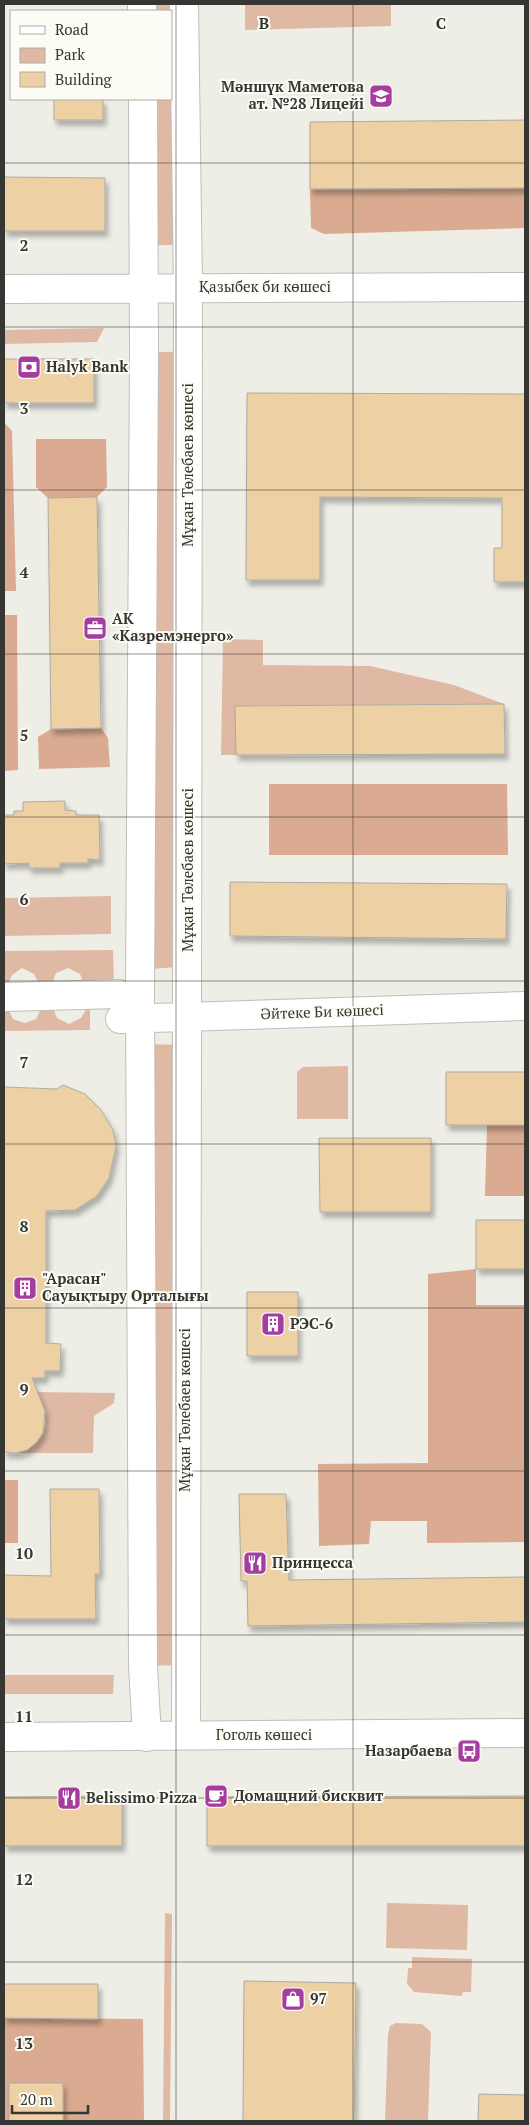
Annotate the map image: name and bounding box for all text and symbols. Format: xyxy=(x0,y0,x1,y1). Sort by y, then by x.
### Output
legend xyxy=(10,10,172,100)
text: B xyxy=(259,12,269,34)
text: C xyxy=(436,12,446,34)
text: Road xyxy=(55,19,88,39)
text: Park xyxy=(55,44,85,64)
text: Building xyxy=(55,69,113,89)
place label: Мәншүк Маметова ат. №28 Лицейі xyxy=(221,76,365,113)
school or university icon: Мәншүк Маметова ат. №28 Лицейі xyxy=(368,83,394,109)
text: 2 xyxy=(19,234,29,256)
street label: Қазыбек би көшесі xyxy=(199,276,331,296)
bank icon: Halyk Bank xyxy=(16,354,42,380)
place label: Halyk Bank xyxy=(46,356,128,376)
street label: Мұқан Төлебаев көшесі xyxy=(177,383,197,547)
text: 3 xyxy=(19,397,29,419)
text: 4 xyxy=(19,561,29,583)
place label: АК «Казремэнерго» xyxy=(112,608,234,645)
office icon: АК «Казремэнерго» xyxy=(82,615,108,641)
text: 5 xyxy=(19,724,29,746)
street label: Мұқан Төлебаев көшесі xyxy=(177,788,197,952)
text: 6 xyxy=(19,888,29,910)
street label: Әйтеке Би көшесі xyxy=(260,999,384,1023)
text: 7 xyxy=(19,1051,29,1073)
text: 8 xyxy=(19,1215,29,1237)
place label: "Арасан" Сауықтыру Орталығы xyxy=(42,1268,209,1305)
building icon: "Арасан" Сауықтыру Орталығы xyxy=(12,1275,38,1301)
building icon: РЭС-6 xyxy=(260,1311,286,1337)
place label: РЭС-6 xyxy=(290,1313,334,1333)
street label: Мұқан Төлебаев көшесі xyxy=(174,1328,194,1492)
text: 9 xyxy=(19,1378,29,1400)
text: 10 xyxy=(15,1542,33,1564)
restaurant icon: Принцесса xyxy=(242,1550,268,1576)
place label: Принцесса xyxy=(272,1552,354,1572)
text: 11 xyxy=(15,1705,33,1727)
street label: Гоголь көшесі xyxy=(216,1724,312,1744)
bus stop icon: Назарбаева xyxy=(456,1738,482,1764)
place label: Назарбаева xyxy=(365,1740,453,1760)
cafe icon: Домащний бисквит xyxy=(203,1783,229,1809)
restaurant icon: Belissimo Pizza xyxy=(56,1785,82,1811)
place label: Домащний бисквит xyxy=(234,1785,383,1805)
place label: Belissimo Pizza xyxy=(86,1787,198,1807)
text: 12 xyxy=(15,1868,33,1890)
shop icon: 97 xyxy=(280,1986,306,2012)
place label: 97 xyxy=(310,1988,327,2008)
text: 13 xyxy=(15,2032,33,2054)
scale bar xyxy=(12,2082,89,2114)
text: 20 m xyxy=(20,2089,53,2109)

